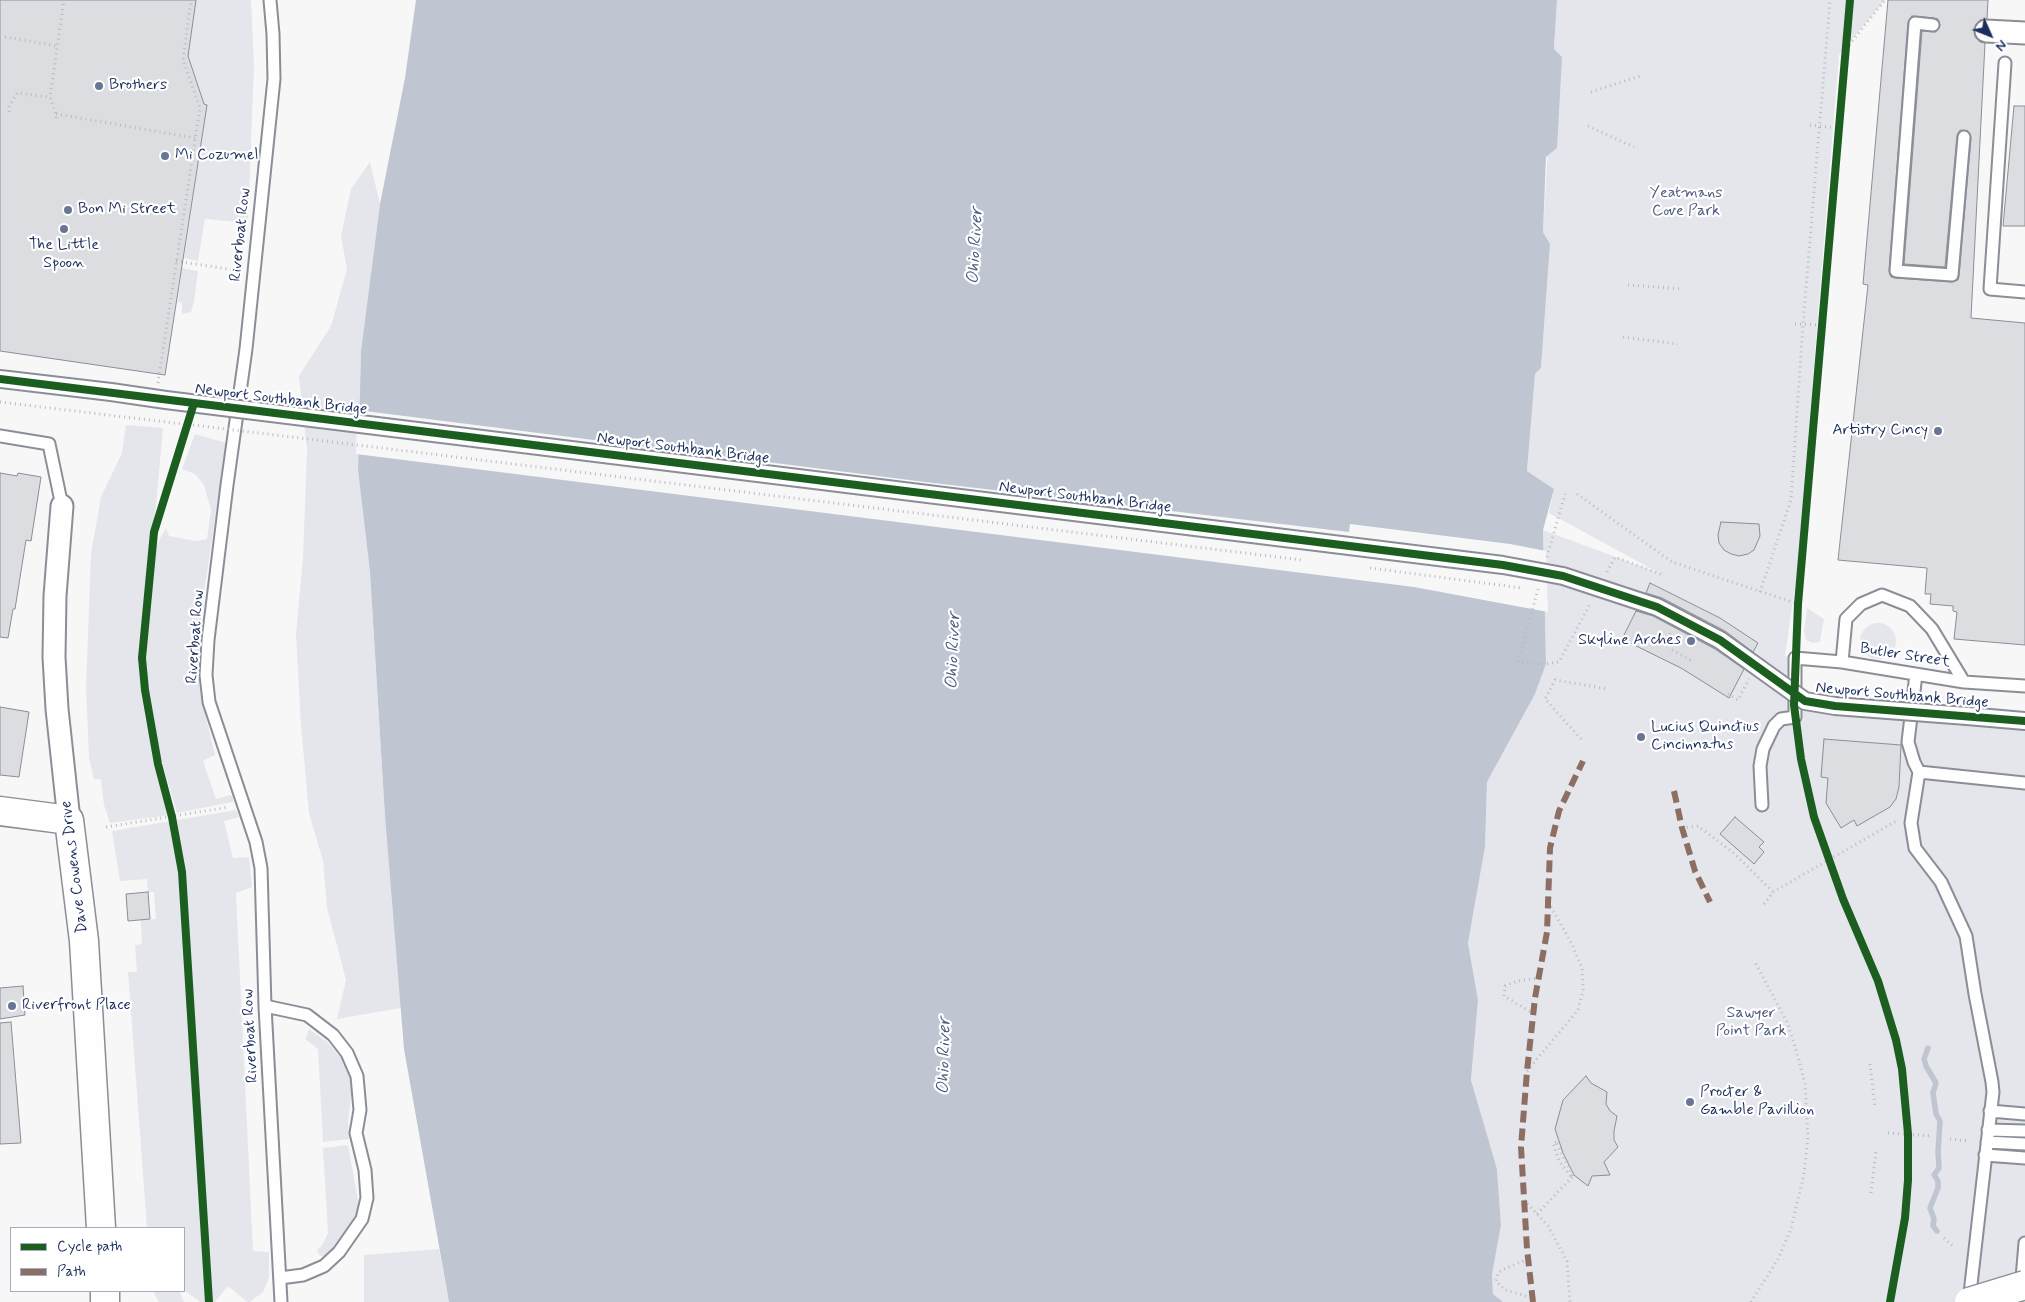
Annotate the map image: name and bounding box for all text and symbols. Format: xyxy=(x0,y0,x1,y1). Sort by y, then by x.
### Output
north arrow xyxy=(1965,10,2015,60)
text: N xyxy=(1991,36,2011,55)
place label: Brothers xyxy=(109,76,167,96)
marker: Brothers xyxy=(93,80,105,92)
place label: Mi Cozumel xyxy=(175,146,258,166)
marker: Mi Cozumel xyxy=(159,150,171,162)
park label: Yeatmans Cove Park xyxy=(1650,184,1722,222)
street label: Riverboat Row xyxy=(227,187,255,283)
place label: Bon Mi Street xyxy=(78,200,176,220)
marker: Bon Mi Street xyxy=(62,204,74,216)
water label: Ohio River xyxy=(963,207,989,285)
marker: The Little Spoon xyxy=(58,223,70,235)
place label: The Little Spoon xyxy=(29,236,99,274)
street label: Newport Southbank Bridge xyxy=(194,380,368,420)
place label: Artistry Cincy xyxy=(1832,421,1928,441)
marker: Artistry Cincy xyxy=(1932,425,1944,437)
street label: Newport Southbank Bridge xyxy=(596,429,770,469)
street label: Newport Southbank Bridge xyxy=(998,478,1172,518)
street label: Riverboat Row xyxy=(183,589,209,685)
water label: Ohio River xyxy=(942,612,966,690)
place label: Skyline Arches xyxy=(1578,631,1681,651)
marker: Skyline Arches xyxy=(1685,635,1697,647)
street label: Butler Street xyxy=(1859,639,1951,673)
street label: Newport Southbank Bridge xyxy=(1815,679,1989,713)
place label: Lucius Quinctius Cincinnatus xyxy=(1651,718,1759,756)
marker: Lucius Quinctius Cincinnatus xyxy=(1635,731,1647,743)
street label: Dave Cowens Drive xyxy=(57,800,93,934)
street label: Riverboat Row xyxy=(239,989,263,1083)
place label: Riverfront Place xyxy=(22,996,131,1016)
marker: Riverfront Place xyxy=(6,1000,18,1012)
park label: Sawyer Point Park xyxy=(1716,1004,1786,1042)
water label: Ohio River xyxy=(934,1017,956,1095)
place label: Procter & Gamble Pavillion xyxy=(1700,1083,1814,1121)
marker: Procter & Gamble Pavillion xyxy=(1684,1096,1696,1108)
legend xyxy=(10,1227,185,1292)
text: Cycle path xyxy=(57,1237,122,1257)
text: Path xyxy=(57,1262,86,1282)

